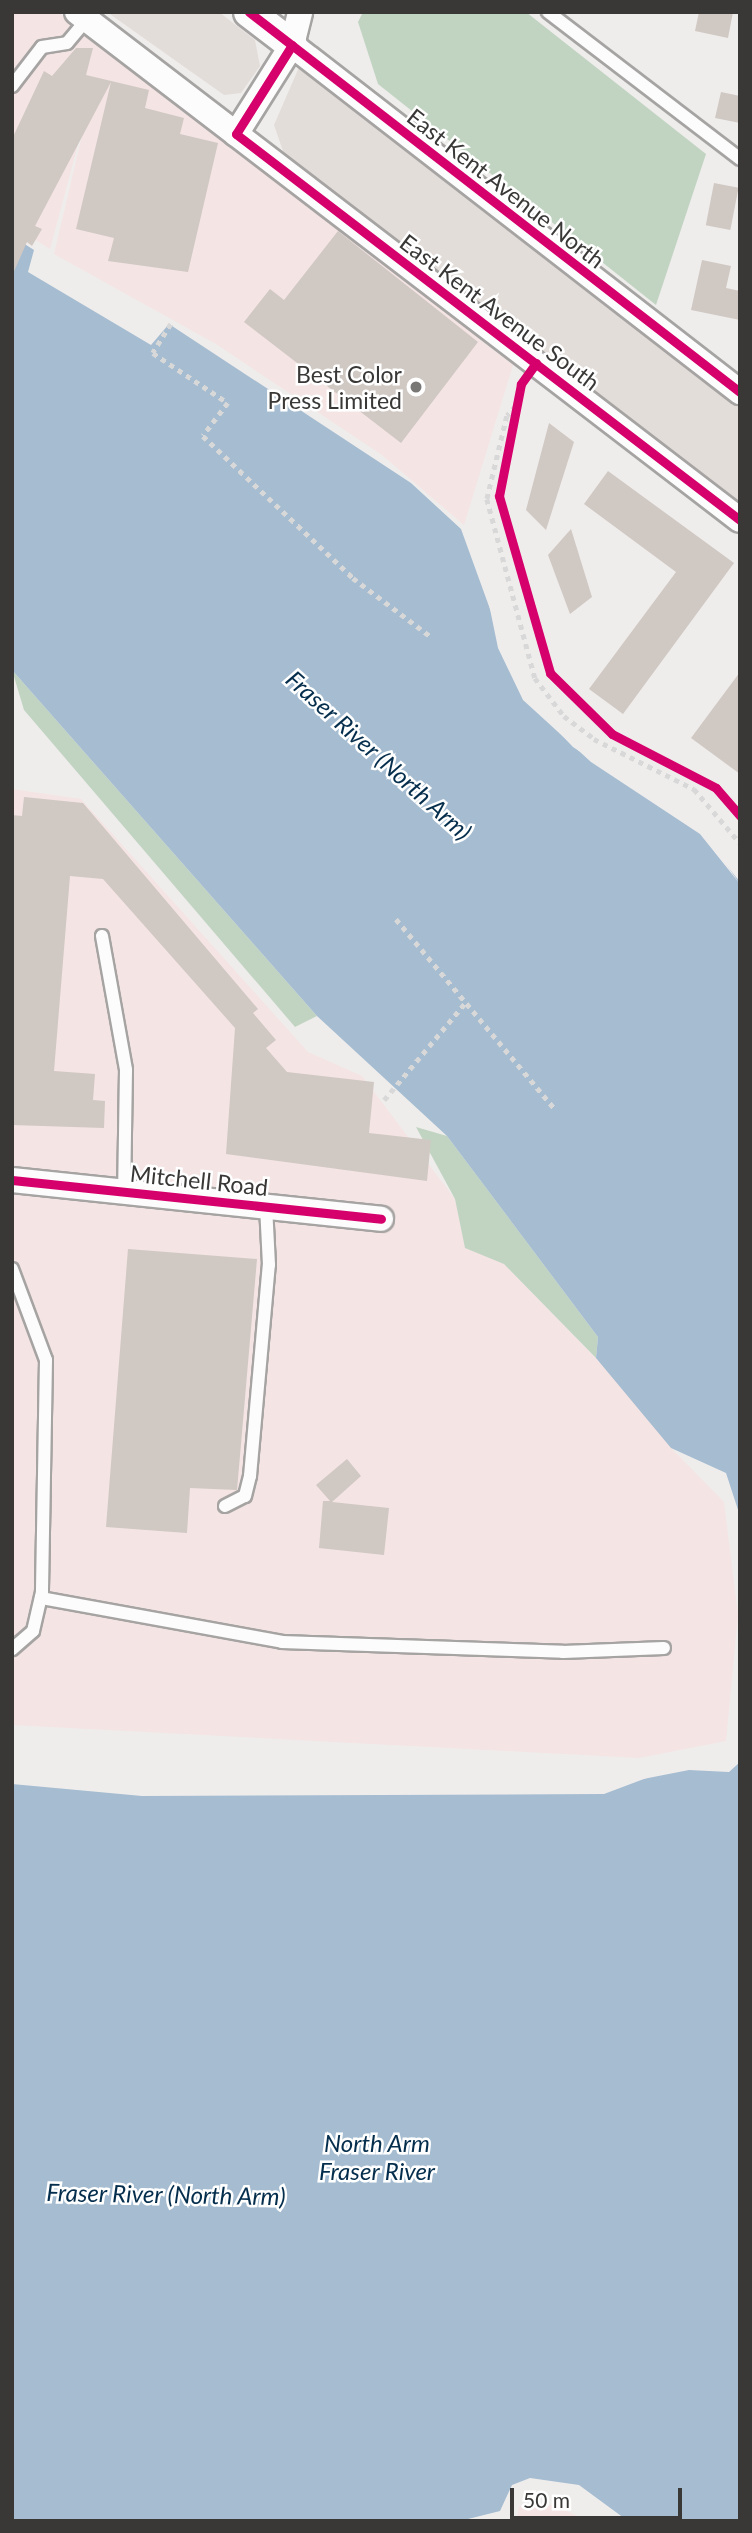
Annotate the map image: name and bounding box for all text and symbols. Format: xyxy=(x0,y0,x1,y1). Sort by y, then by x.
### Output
street label: East Kent Avenue North xyxy=(401,102,611,274)
street label: East Kent Avenue South xyxy=(395,228,605,396)
place label: Best Color Press Limited xyxy=(268,360,402,414)
marker: Best Color Press Limited xyxy=(408,379,424,395)
water label: Fraser River (North Arm) xyxy=(280,664,478,846)
street label: Mitchell Road xyxy=(129,1159,269,1201)
water label: North Arm Fraser River xyxy=(319,2129,435,2185)
water label: Fraser River (North Arm) xyxy=(45,2178,287,2210)
scale bar xyxy=(514,2474,686,2518)
text: 50 m xyxy=(523,2487,570,2512)

